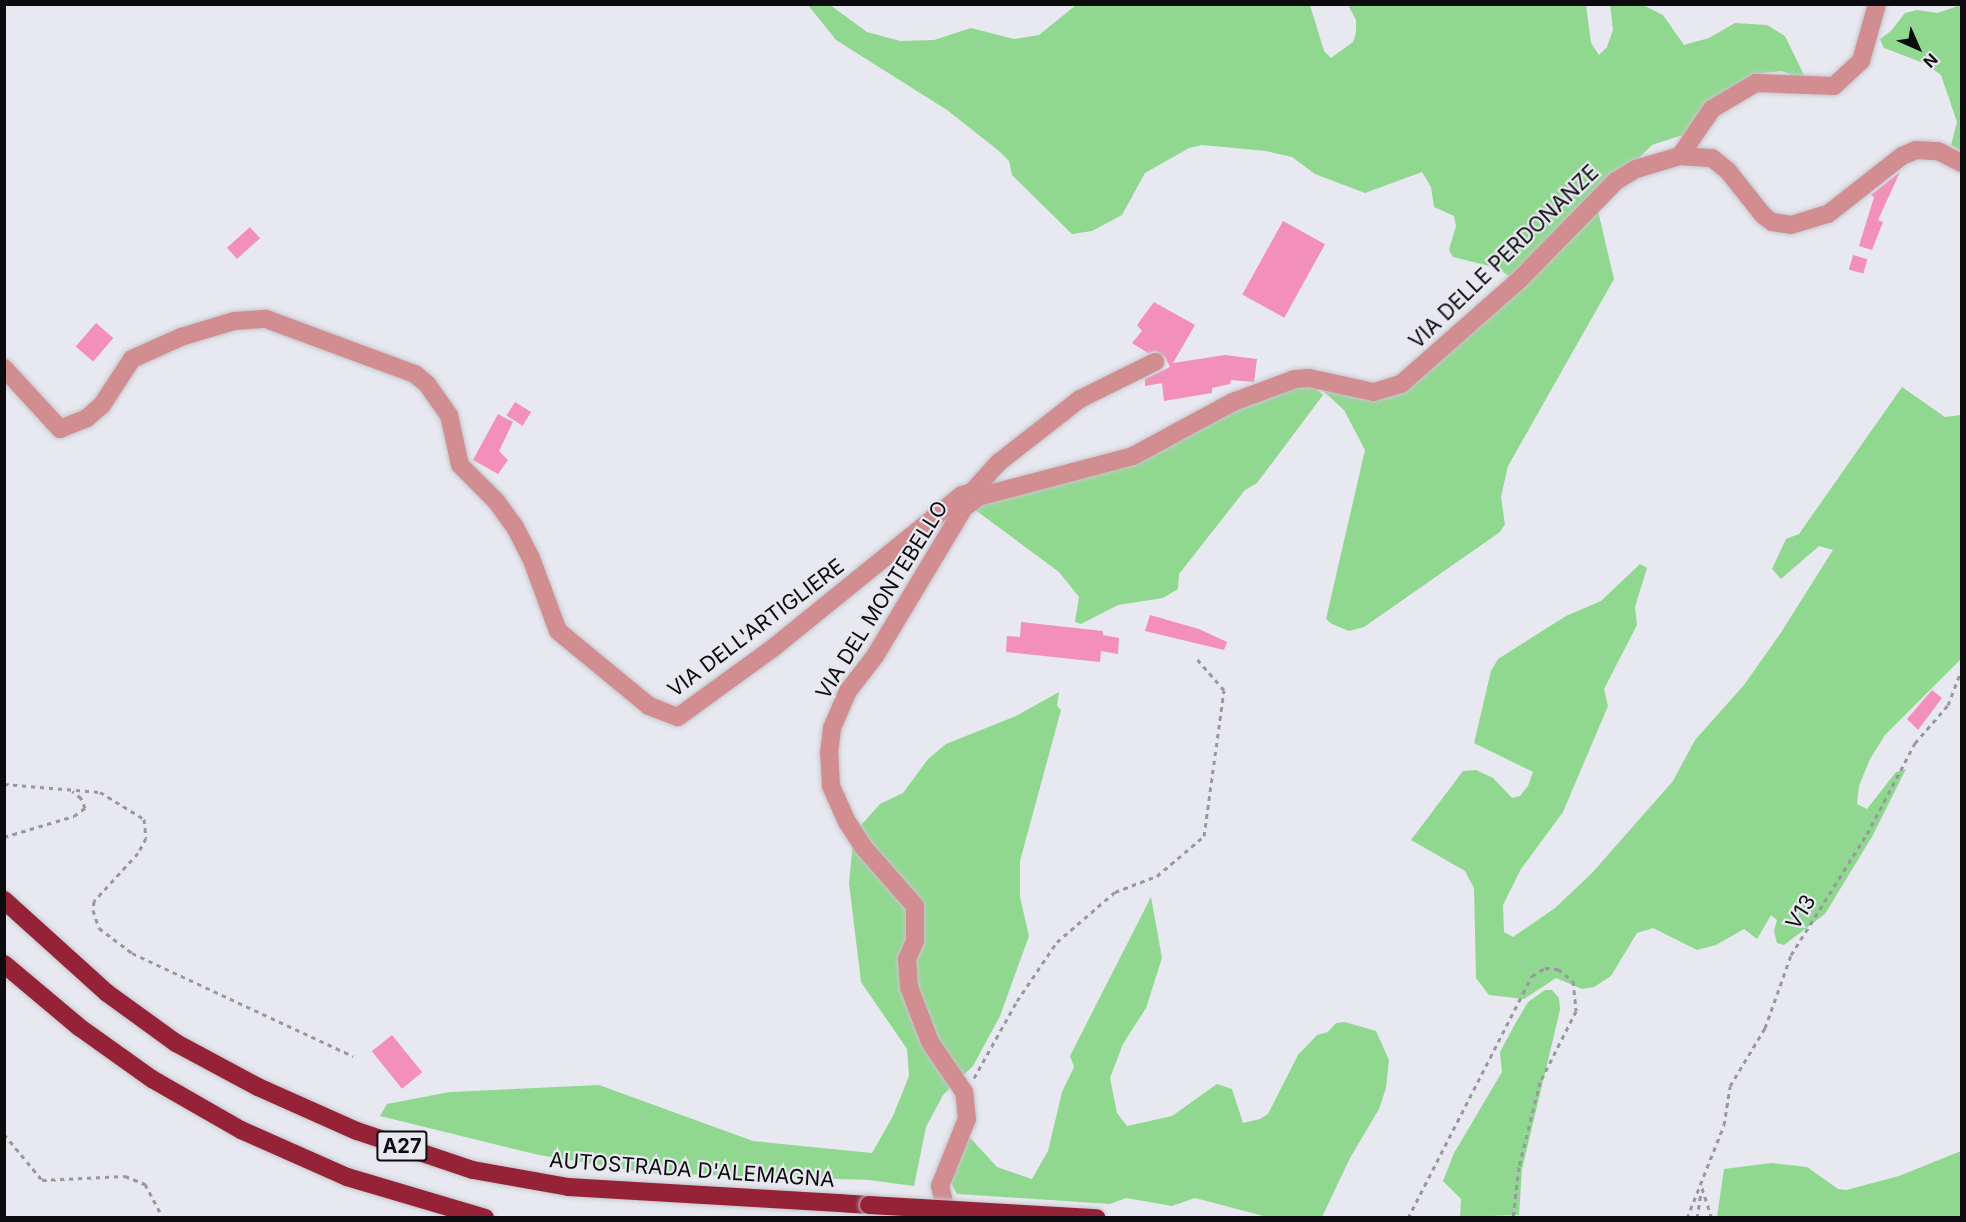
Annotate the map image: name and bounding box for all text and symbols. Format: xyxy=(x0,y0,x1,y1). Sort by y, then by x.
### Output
north arrow xyxy=(1888,18,1948,78)
text: N xyxy=(1919,49,1942,72)
street label: VIA DELLE PERDONANZE xyxy=(1404,160,1604,354)
street label: VIA DEL MONTEBELLO xyxy=(811,496,953,704)
street label: VIA DELL'ARTIGLIERE xyxy=(663,554,849,702)
street label: V13 xyxy=(1781,890,1821,934)
road number: A27 xyxy=(375,1129,429,1163)
street label: AUTOSTRADA D'ALEMAGNA xyxy=(548,1147,836,1193)

